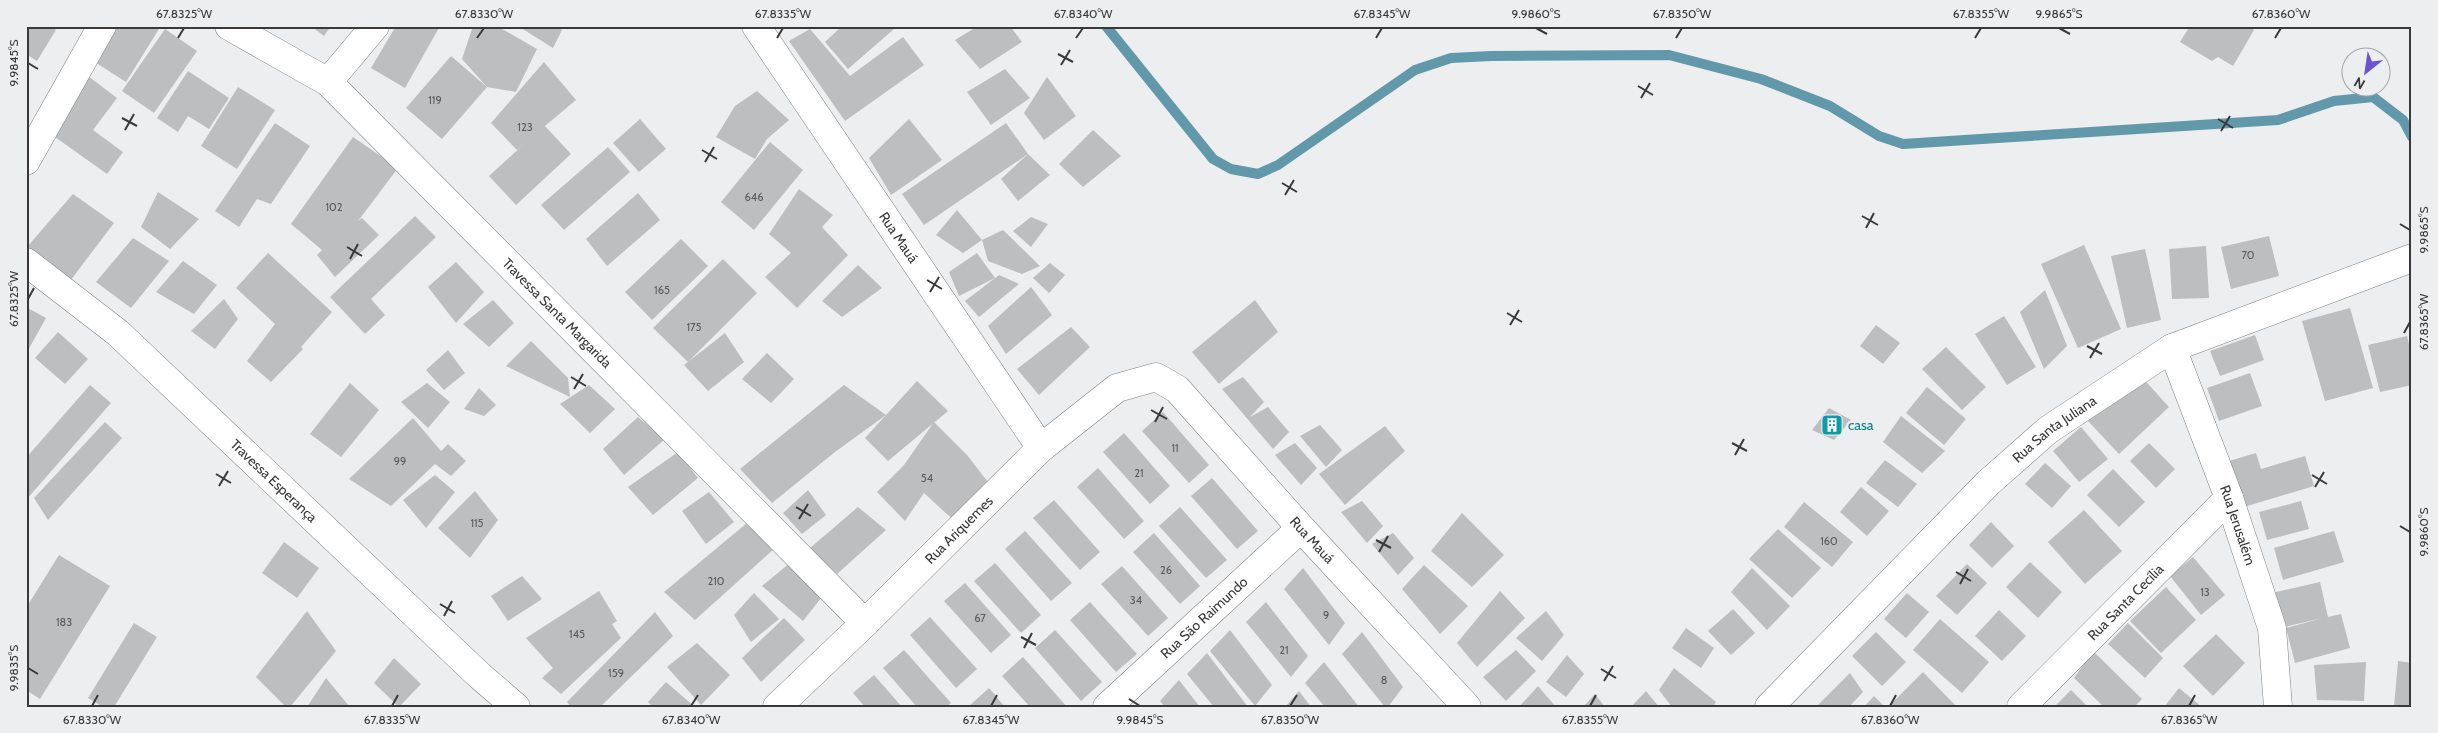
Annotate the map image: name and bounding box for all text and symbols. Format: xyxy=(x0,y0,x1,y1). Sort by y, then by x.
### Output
text: 67.8325°W xyxy=(156,6,213,21)
text: 67.8330°W xyxy=(455,6,514,21)
text: 67.8335°W xyxy=(755,6,812,21)
text: 67.8340°W xyxy=(1054,6,1113,21)
text: 67.8345°W xyxy=(1354,6,1411,21)
text: 9.9860°S xyxy=(1512,6,1560,21)
text: 67.8350°W xyxy=(1653,6,1712,21)
text: 67.8355°W xyxy=(1953,6,2010,21)
text: 9.9865°S xyxy=(2036,6,2082,21)
text: 67.8360°W xyxy=(2252,6,2311,21)
text: 9.9845°S xyxy=(6,39,21,87)
north arrow xyxy=(2340,48,2390,98)
text: N xyxy=(2351,73,2368,94)
house number: 119 xyxy=(428,93,442,107)
house number: 123 xyxy=(517,120,533,134)
house number: 646 xyxy=(745,190,763,204)
house number: 102 xyxy=(325,200,343,214)
text: 9.9865°S xyxy=(2416,207,2431,253)
street label: Rua Mauá xyxy=(875,208,922,266)
house number: 70 xyxy=(2241,248,2255,262)
street label: Travessa Santa Margarida xyxy=(499,254,616,372)
text: 67.8325°W xyxy=(6,270,21,327)
house number: 165 xyxy=(654,283,670,297)
text: 67.8365°W xyxy=(2416,293,2431,350)
house number: 175 xyxy=(686,320,702,334)
street label: Rua Santa Juliana xyxy=(2008,391,2100,466)
building icon: casa xyxy=(1820,413,1844,437)
place label: casa xyxy=(1848,416,1874,434)
street label: Travessa Esperança xyxy=(227,435,321,526)
house number: 11 xyxy=(1171,441,1179,455)
house number: 99 xyxy=(394,454,406,468)
house number: 21 xyxy=(1134,466,1144,480)
house number: 54 xyxy=(921,471,934,485)
street label: Rua Jerusalém xyxy=(2216,483,2260,567)
street label: Rua Ariquemes xyxy=(921,492,997,567)
text: 9.9860°S xyxy=(2416,508,2431,556)
street label: Rua Mauá xyxy=(1286,513,1338,567)
house number: 115 xyxy=(470,516,484,530)
house number: 160 xyxy=(1820,534,1838,548)
street label: Rua Santa Cecília xyxy=(2083,560,2167,644)
house number: 26 xyxy=(1160,563,1172,577)
street label: Rua São Raimundo xyxy=(1157,573,1252,662)
house number: 210 xyxy=(707,574,725,588)
house number: 13 xyxy=(2200,585,2210,599)
house number: 34 xyxy=(1130,593,1143,607)
house number: 9 xyxy=(1323,608,1329,622)
house number: 67 xyxy=(974,611,986,625)
house number: 183 xyxy=(56,615,72,629)
house number: 145 xyxy=(569,627,585,641)
house number: 21 xyxy=(1279,643,1289,657)
text: 9.9835°S xyxy=(6,645,21,691)
house number: 159 xyxy=(608,666,624,680)
house number: 8 xyxy=(1381,673,1387,687)
text: 67.8330°W xyxy=(63,712,122,727)
text: 67.8335°W xyxy=(364,712,421,727)
text: 67.8340°W xyxy=(662,712,721,727)
text: 67.8345°W xyxy=(963,712,1020,727)
text: 9.9845°S xyxy=(1116,712,1164,727)
text: 67.8350°W xyxy=(1261,712,1320,727)
text: 67.8355°W xyxy=(1562,712,1619,727)
text: 67.8360°W xyxy=(1861,712,1920,727)
text: 67.8365°W xyxy=(2161,712,2218,727)

